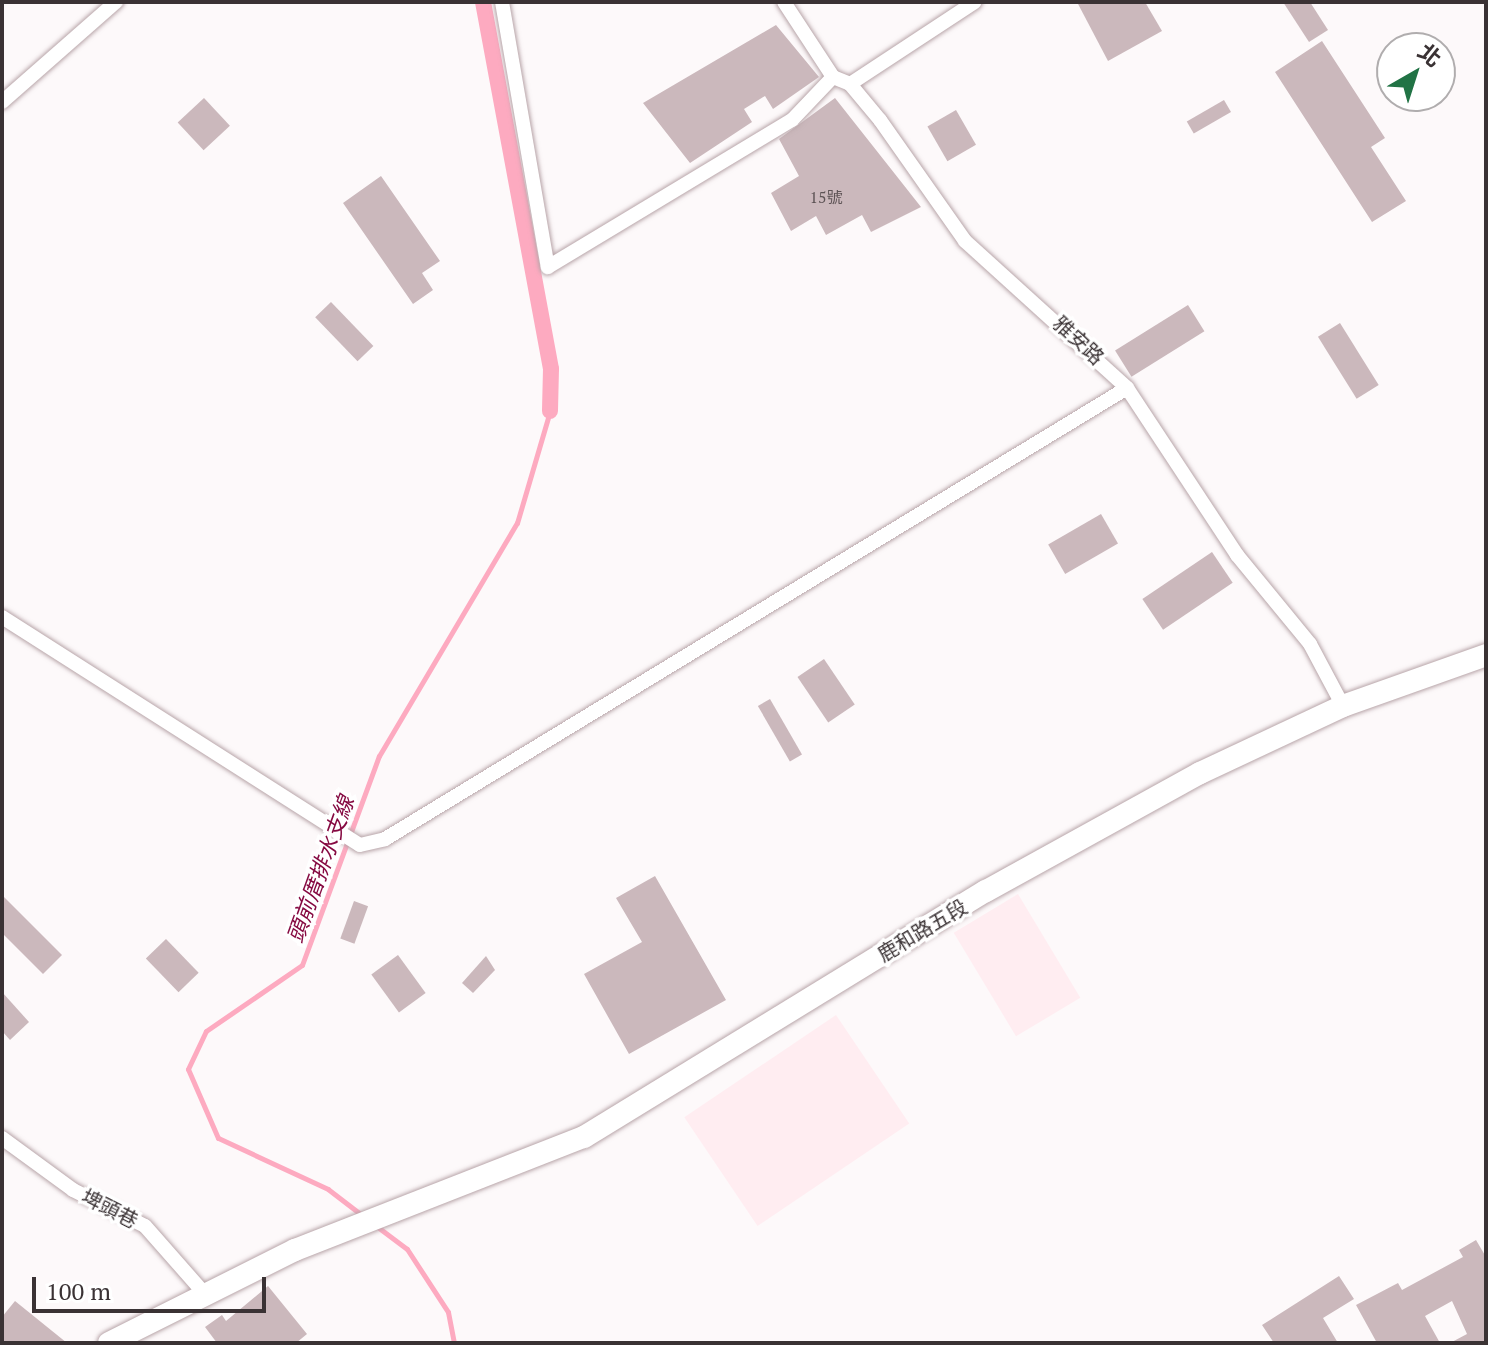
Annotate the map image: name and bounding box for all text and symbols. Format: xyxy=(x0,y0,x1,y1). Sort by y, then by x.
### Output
north arrow xyxy=(1376,32,1456,112)
text: 北 xyxy=(1412,36,1448,73)
house number: 15號 xyxy=(809,187,843,207)
street label: 雅安路 xyxy=(1049,311,1109,369)
water label: 頭前厝排水支線 xyxy=(281,792,359,946)
street label: 鹿和路五段 xyxy=(873,894,971,966)
street label: 埤頭巷 xyxy=(78,1184,142,1232)
scale bar xyxy=(36,1261,270,1311)
text: 100 m xyxy=(46,1275,111,1307)

